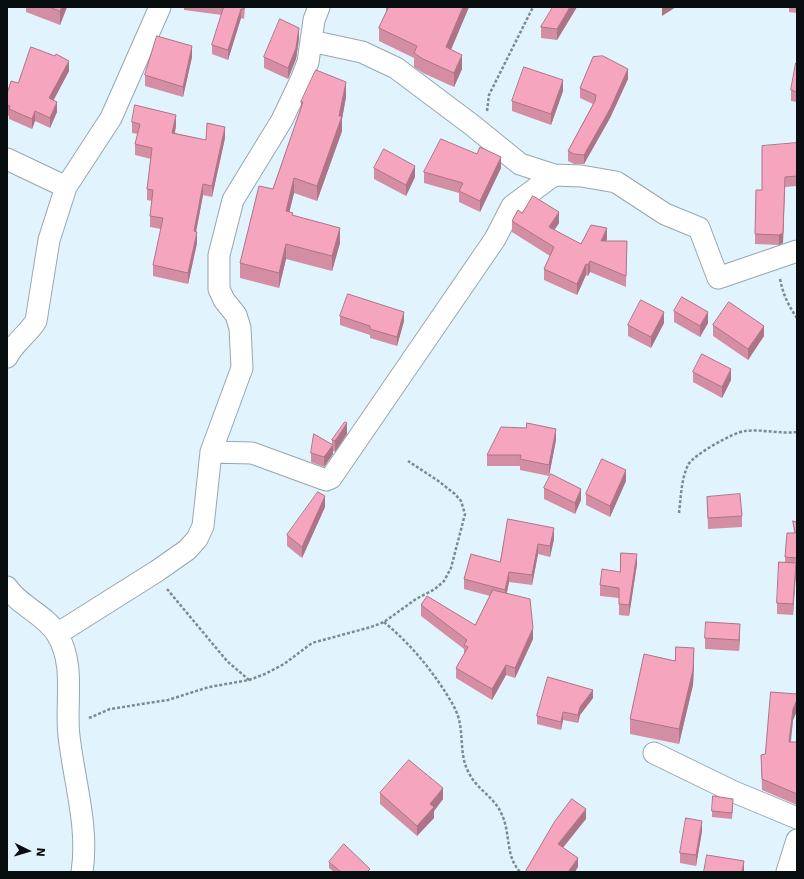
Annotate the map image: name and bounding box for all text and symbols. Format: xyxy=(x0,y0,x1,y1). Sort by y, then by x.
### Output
north arrow xyxy=(8,831,48,871)
text: N xyxy=(34,847,47,857)

